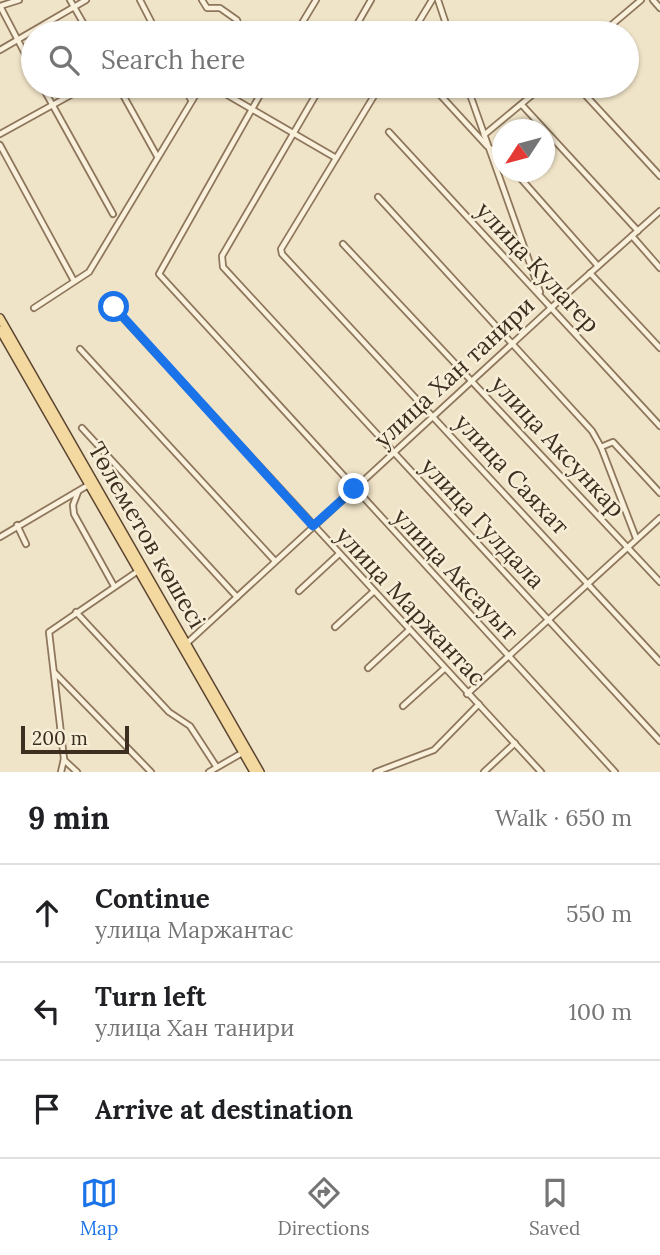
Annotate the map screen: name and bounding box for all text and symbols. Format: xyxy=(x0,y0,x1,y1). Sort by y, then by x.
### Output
search box xyxy=(21,21,639,98)
icon: search xyxy=(45,41,83,79)
text: Search here xyxy=(101,43,245,76)
north arrow xyxy=(492,119,555,182)
street label: улица Кулагер xyxy=(469,195,607,339)
street label: улица Хан танири xyxy=(367,290,541,454)
route start xyxy=(98,291,129,322)
street label: улица Аксункар xyxy=(484,369,632,523)
street label: улица Саяхат xyxy=(448,407,576,541)
street label: Төлеметов көшесі xyxy=(81,436,213,634)
street label: улица Гулдала xyxy=(414,451,552,595)
route end xyxy=(338,473,369,504)
street label: улица Аксауыт xyxy=(387,501,525,647)
street label: улица Маржантас xyxy=(329,520,493,692)
scale bar xyxy=(21,723,130,755)
text: 200 m xyxy=(32,726,88,750)
text: 9 min xyxy=(28,799,110,837)
text: Walk · 650 m xyxy=(495,803,632,832)
text: Continue xyxy=(95,882,210,915)
icon: ahead xyxy=(28,894,66,932)
text: 550 m xyxy=(566,899,632,928)
text: улица Маржантас xyxy=(95,915,293,944)
text: Turn left xyxy=(95,980,206,1013)
icon: left xyxy=(28,992,66,1030)
text: 100 m xyxy=(568,997,632,1026)
text: улица Хан танири xyxy=(95,1013,294,1042)
icon: arrive xyxy=(28,1090,66,1128)
text: Arrive at destination xyxy=(95,1093,353,1126)
tab: Map xyxy=(80,1174,118,1240)
tab: Directions xyxy=(278,1174,370,1240)
tab: Saved xyxy=(529,1174,580,1240)

